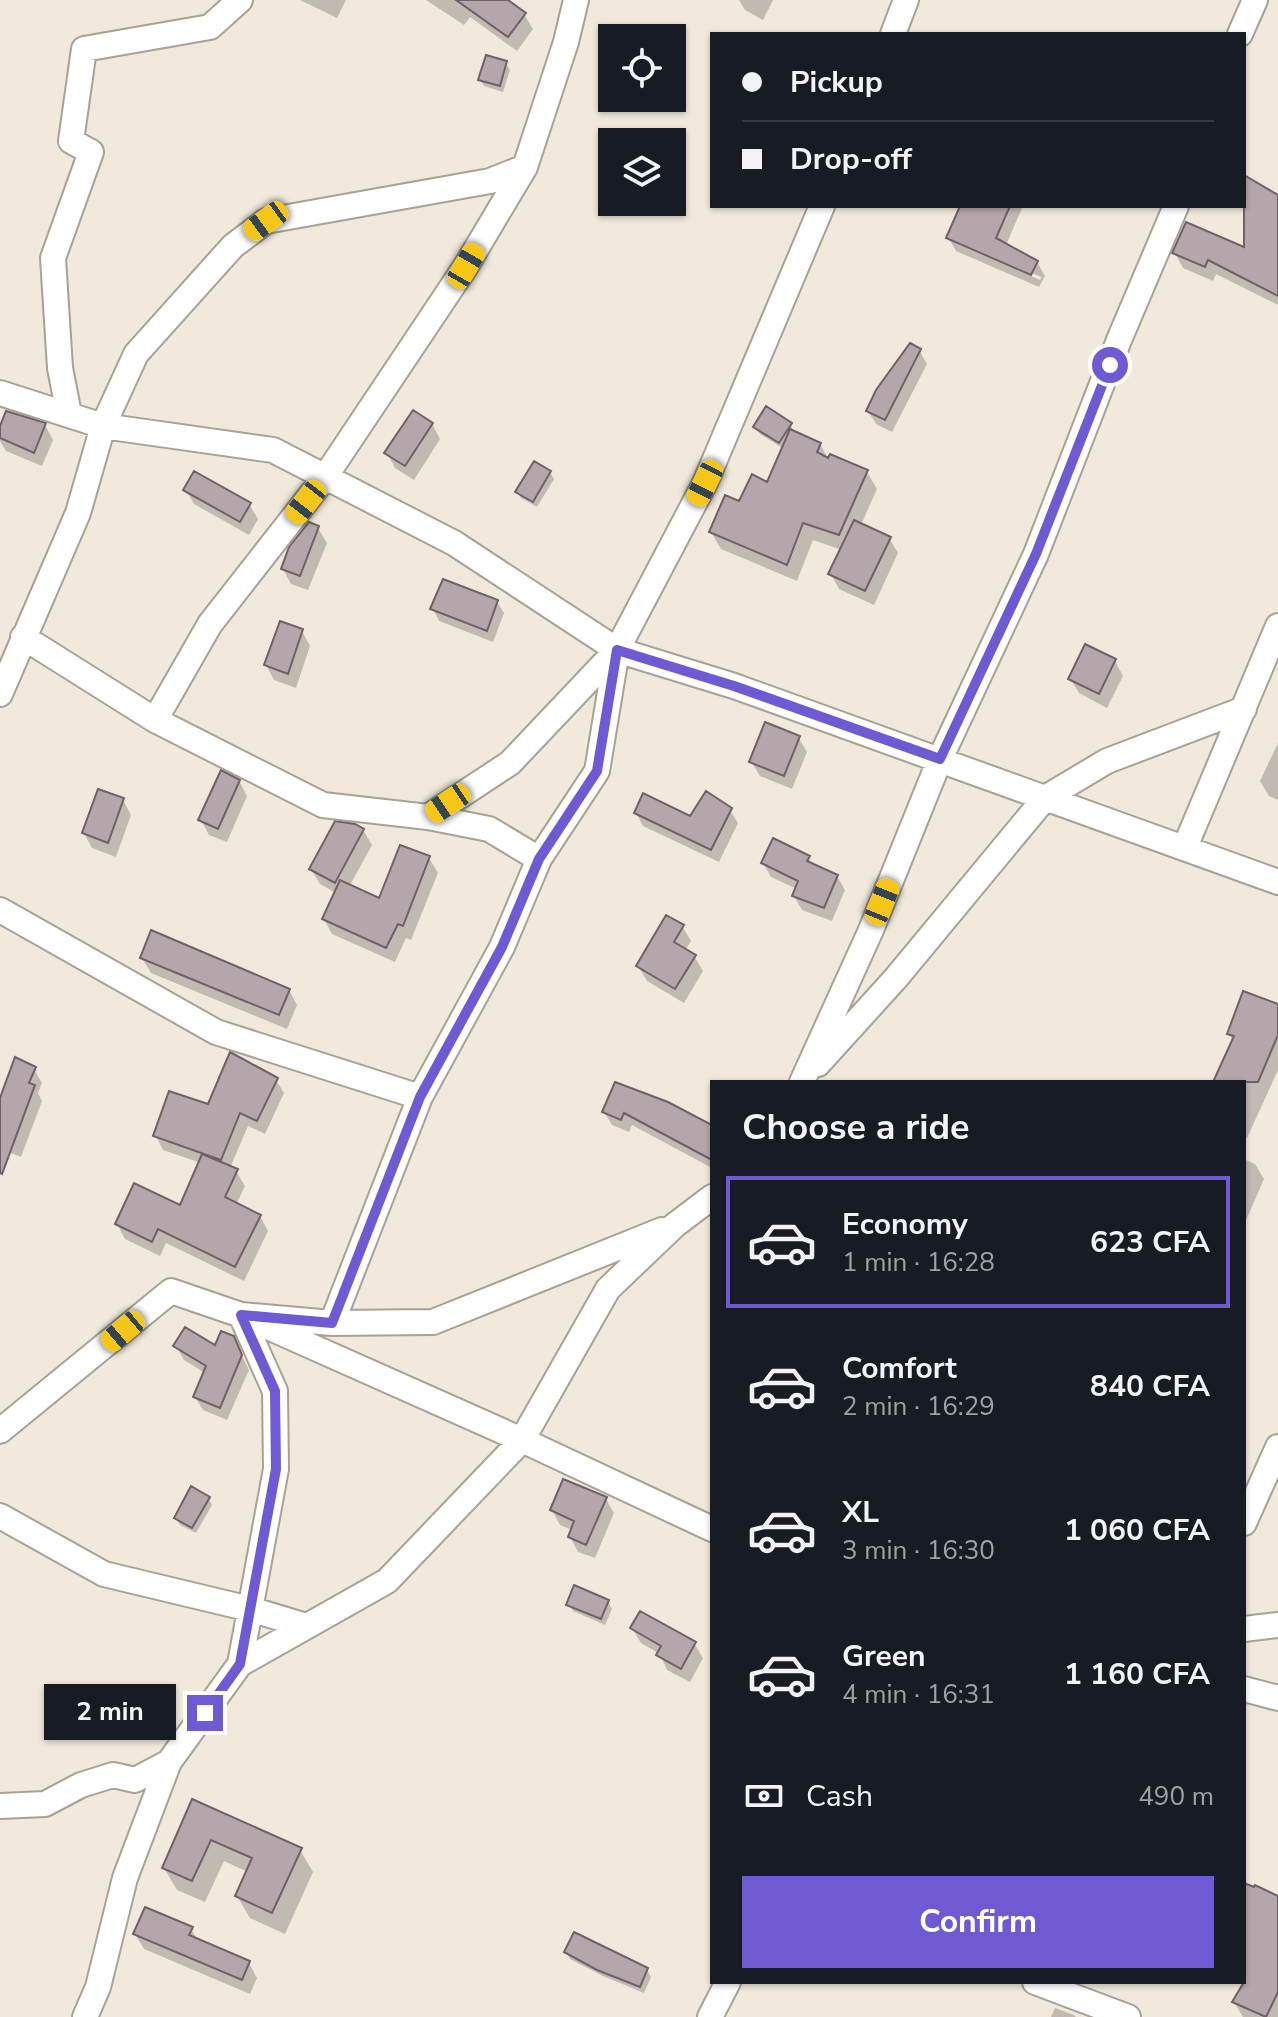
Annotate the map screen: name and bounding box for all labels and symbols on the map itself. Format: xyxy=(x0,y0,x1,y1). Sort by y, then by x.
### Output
car xyxy=(240,197,292,245)
car xyxy=(444,239,488,293)
route start xyxy=(1092,347,1128,383)
car xyxy=(683,456,727,510)
car xyxy=(282,476,330,528)
car xyxy=(421,780,475,826)
car xyxy=(862,875,902,929)
car xyxy=(97,1306,149,1356)
callout: 2 min xyxy=(45,1685,177,1741)
route end xyxy=(187,1695,223,1731)

